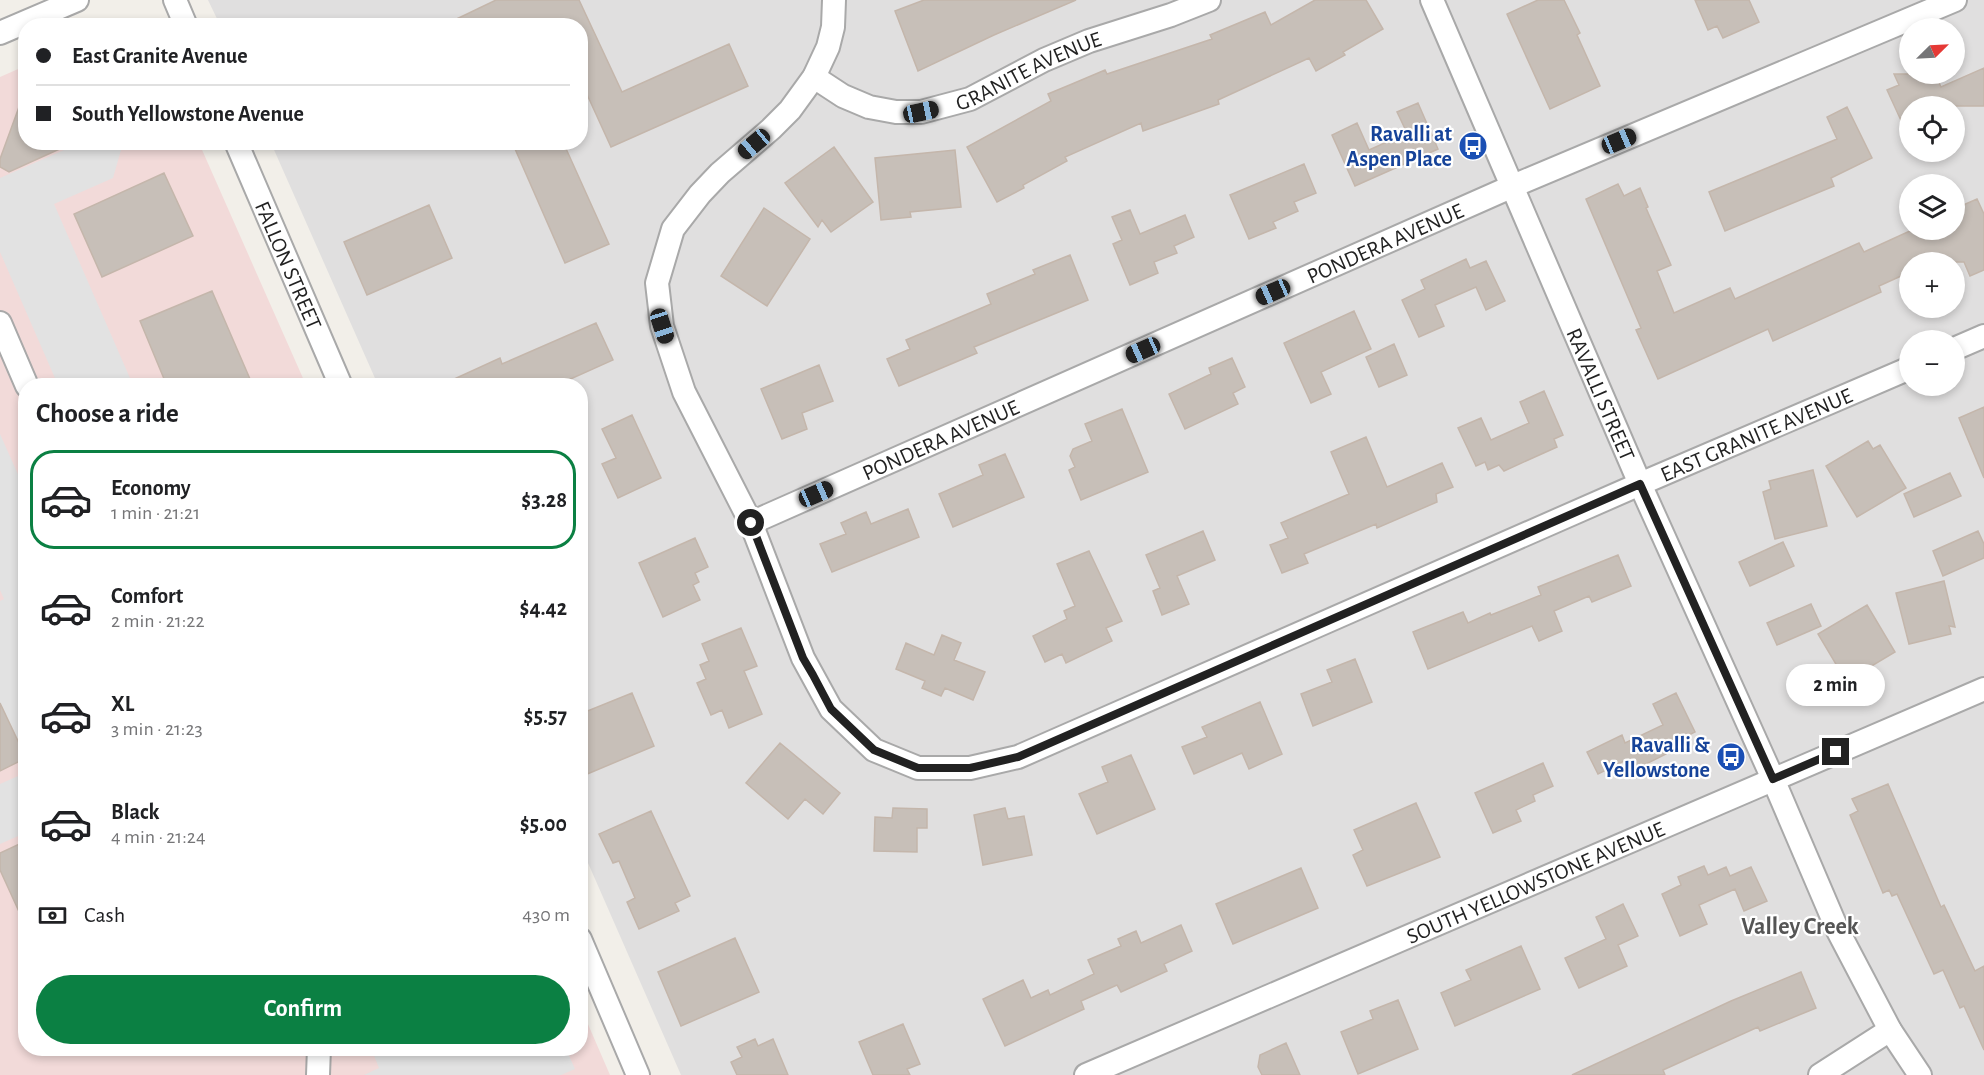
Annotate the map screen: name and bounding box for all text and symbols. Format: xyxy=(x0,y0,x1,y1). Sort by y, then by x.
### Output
north arrow xyxy=(1899,18,1965,84)
map controls xyxy=(1899,18,1965,396)
street label: GRANITE AVENUE xyxy=(954,28,1104,114)
text: East Granite Avenue xyxy=(72,45,248,67)
button: locate xyxy=(1899,96,1965,162)
car xyxy=(902,99,940,125)
text: South Yellowstone Avenue xyxy=(72,103,304,125)
place label: Ravalli at Aspen Place xyxy=(1346,123,1453,170)
car xyxy=(734,126,774,162)
car xyxy=(1599,126,1639,156)
bus stop icon: Ravalli at Aspen Place xyxy=(1457,130,1489,162)
button: layers xyxy=(1899,174,1965,240)
street label: FALLON STREET xyxy=(251,198,325,333)
street label: PONDERA AVENUE xyxy=(1304,199,1467,288)
button: + xyxy=(1899,252,1965,318)
car xyxy=(1253,276,1293,308)
car xyxy=(648,306,676,346)
street label: RAVALLI STREET xyxy=(1562,325,1639,464)
button: − xyxy=(1899,330,1965,396)
car xyxy=(1123,334,1163,366)
street label: EAST GRANITE AVENUE xyxy=(1657,384,1856,486)
street label: PONDERA AVENUE xyxy=(859,396,1023,484)
text: Choose a ride xyxy=(36,400,179,427)
icon: car xyxy=(39,473,93,527)
text: Economy xyxy=(111,477,191,499)
car xyxy=(796,478,836,510)
text: $3.28 xyxy=(521,489,567,511)
text: 1 min · 21:21 xyxy=(111,503,200,523)
route start xyxy=(737,509,764,536)
icon: car xyxy=(39,581,93,635)
text: Comfort xyxy=(111,585,183,607)
text: $4.42 xyxy=(520,597,567,619)
text: 2 min · 21:22 xyxy=(111,611,205,631)
callout: 2 min xyxy=(1786,665,1886,707)
text: 2 min xyxy=(1813,675,1858,695)
icon: car xyxy=(39,689,93,743)
text: XL xyxy=(111,693,134,715)
text: $5.57 xyxy=(524,705,567,727)
text: 3 min · 21:23 xyxy=(111,719,203,739)
place label: Ravalli & Yellowstone xyxy=(1603,734,1710,781)
route end xyxy=(1822,738,1849,765)
bus stop icon: Ravalli & Yellowstone xyxy=(1715,741,1747,773)
icon: car xyxy=(39,797,93,851)
text: Black xyxy=(111,801,159,823)
text: $5.00 xyxy=(520,813,567,835)
street label: SOUTH YELLOWSTONE AVENUE xyxy=(1403,818,1668,948)
text: 4 min · 21:24 xyxy=(111,827,206,847)
icon: cash xyxy=(36,899,69,932)
text: Cash xyxy=(84,904,125,926)
text: 430 m xyxy=(522,905,570,925)
district label: Valley Creek xyxy=(1741,915,1859,939)
button: Confirm xyxy=(36,975,570,1044)

